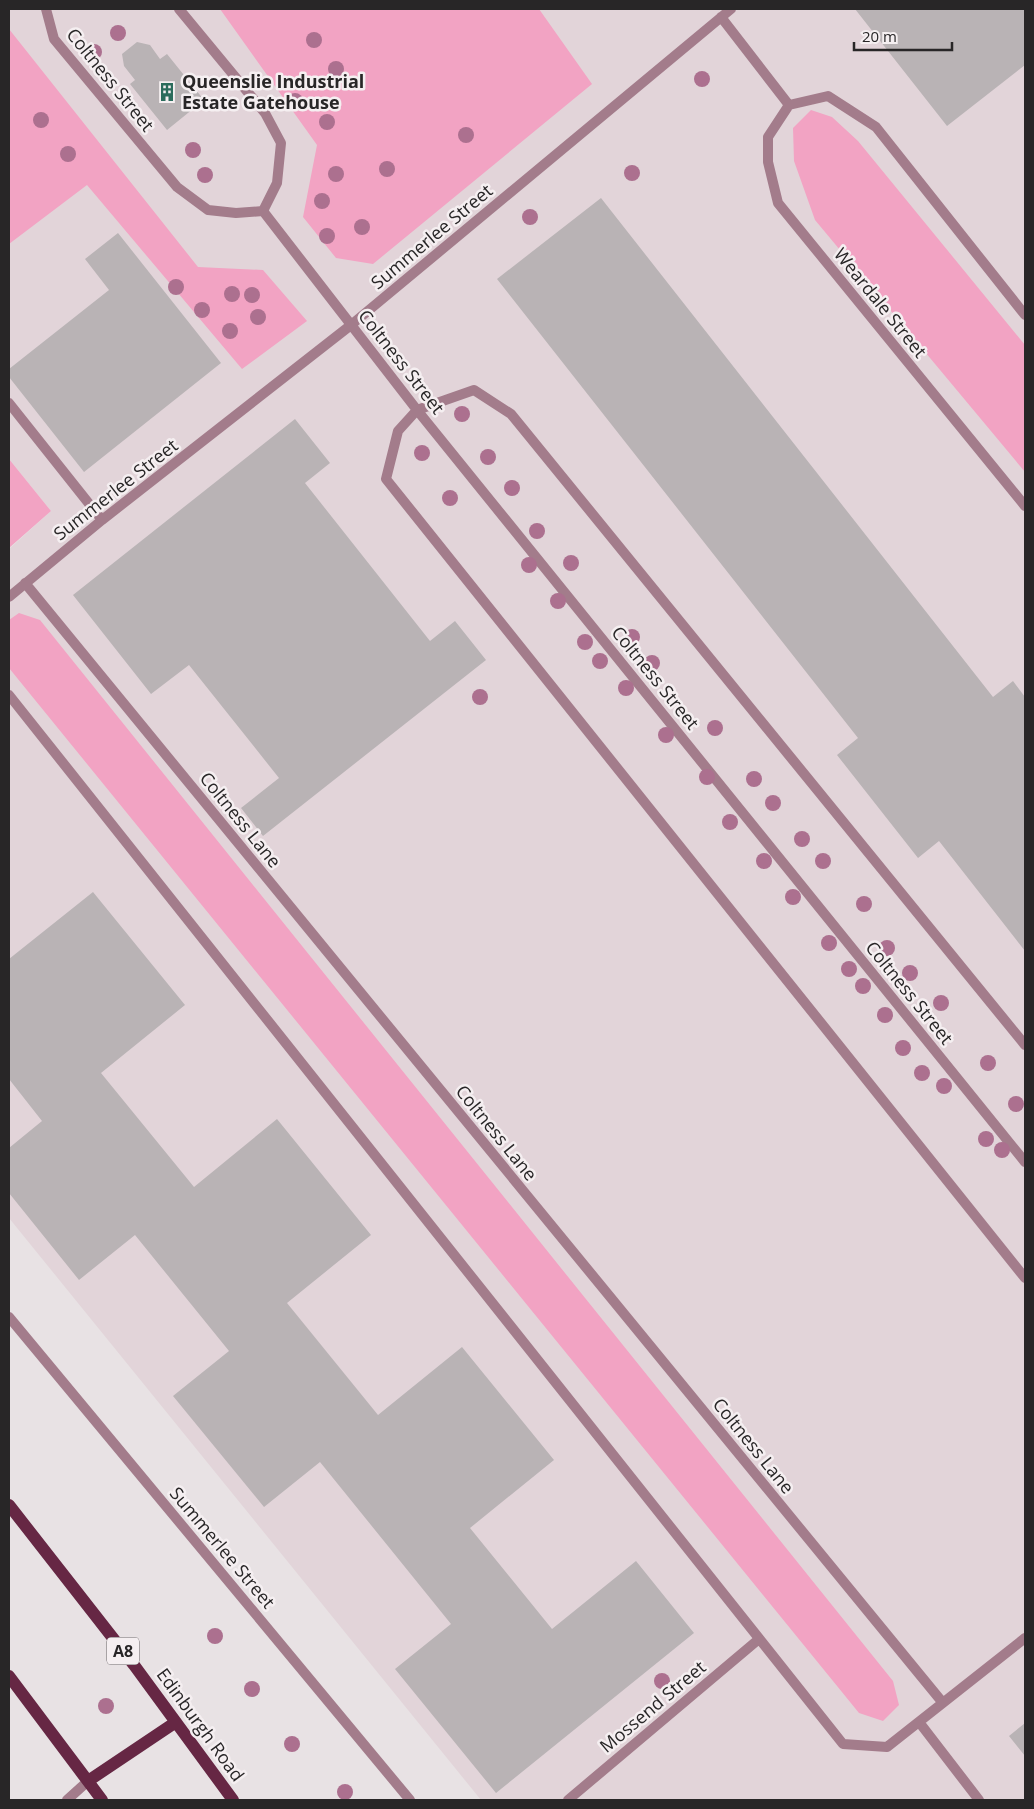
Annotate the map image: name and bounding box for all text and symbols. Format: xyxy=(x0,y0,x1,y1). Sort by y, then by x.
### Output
scale bar xyxy=(854,20,952,52)
street label: Coltness Street xyxy=(62,23,160,136)
text: 20 m xyxy=(862,26,897,46)
place label: Queenslie Industrial Estate Gatehouse xyxy=(182,69,364,114)
building icon: Queenslie Industrial Estate Gatehouse xyxy=(156,81,178,103)
street label: Summerlee Street xyxy=(366,178,497,294)
street label: Weardale Street xyxy=(829,242,932,362)
street label: Coltness Street xyxy=(353,304,450,419)
street label: Summerlee Street xyxy=(48,433,182,545)
street label: Coltness Street xyxy=(607,621,705,734)
street label: Coltness Lane xyxy=(195,766,287,872)
street label: Coltness Street xyxy=(861,936,959,1049)
street label: Coltness Lane xyxy=(451,1079,543,1185)
street label: Coltness Lane xyxy=(708,1392,800,1498)
street label: Summerlee Street xyxy=(165,1482,281,1613)
road number: A8 xyxy=(107,1638,139,1664)
street label: Mossend Street xyxy=(594,1655,710,1758)
street label: Edinburgh Road xyxy=(152,1663,250,1786)

